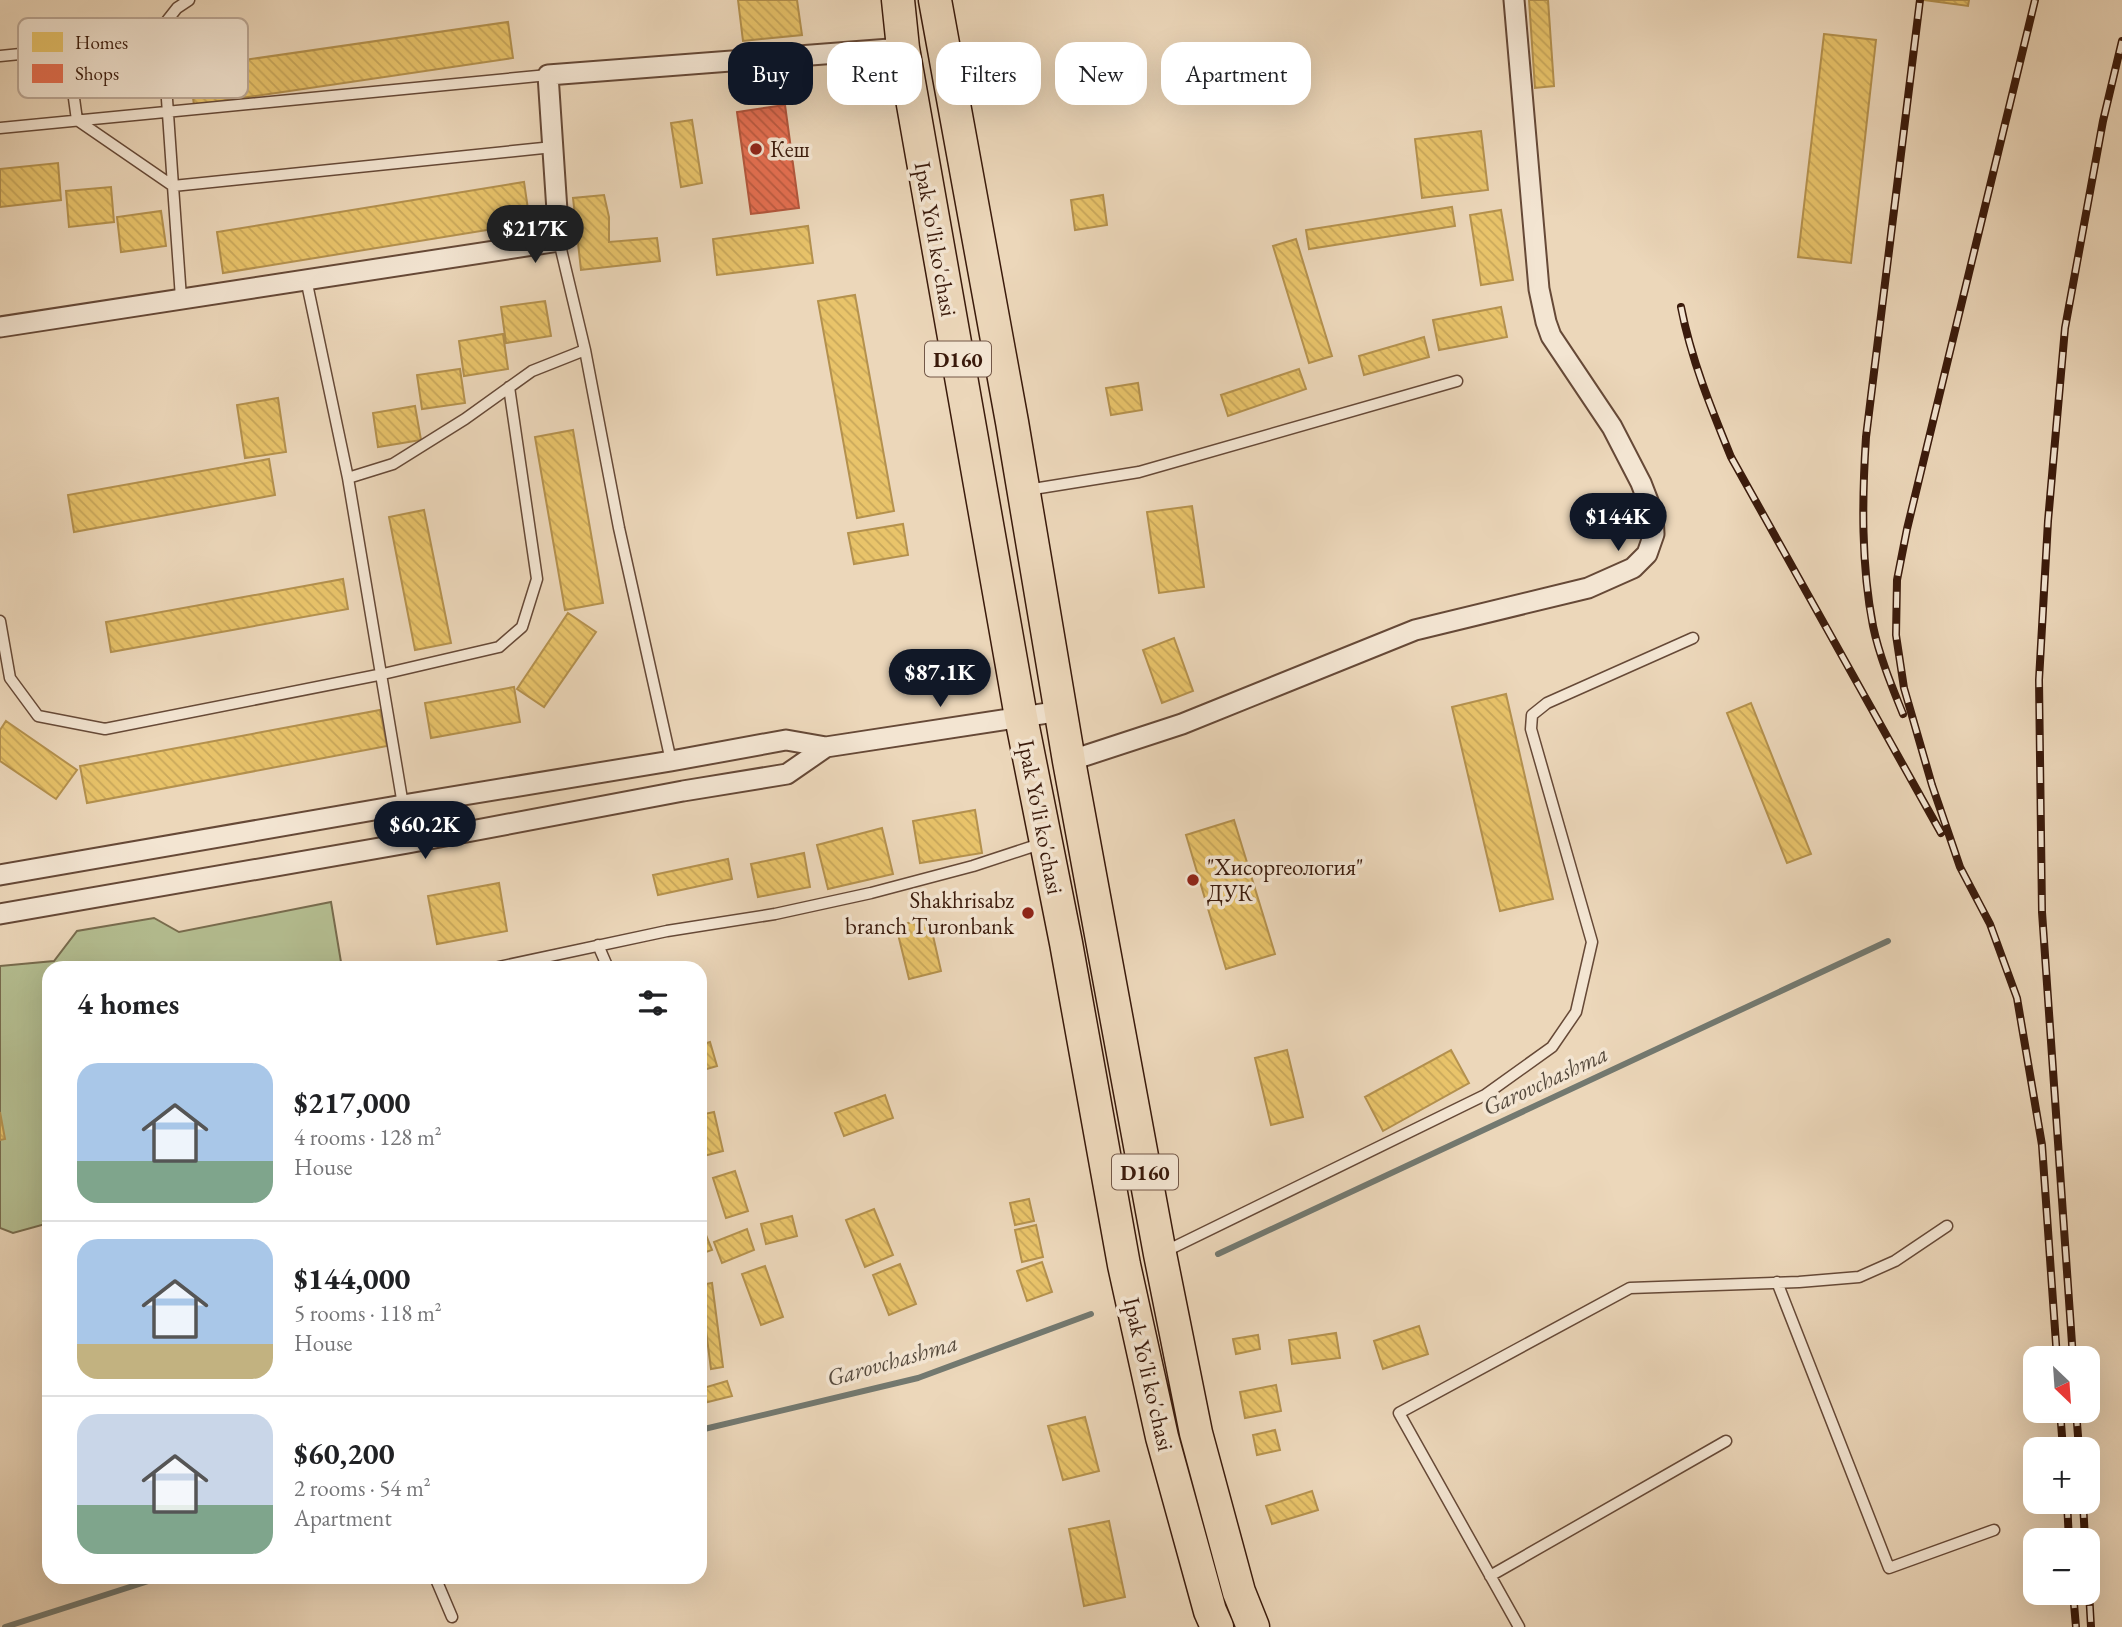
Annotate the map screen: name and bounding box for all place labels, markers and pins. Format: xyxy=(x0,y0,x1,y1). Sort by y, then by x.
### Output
place label: Кеш xyxy=(770,134,810,164)
marker: Кеш xyxy=(748,141,764,157)
pin: $217K xyxy=(486,205,584,265)
pin: $144K xyxy=(1569,494,1667,553)
pin: $87.1K xyxy=(883,650,997,709)
pin: $60.2K xyxy=(368,802,482,861)
place label: "Хисоргеология" ДУК xyxy=(1207,852,1364,908)
marker: "Хисоргеология" ДУК xyxy=(1185,872,1201,888)
place label: Shakhrisabz branch Turonbank xyxy=(845,885,1015,941)
marker: Shakhrisabz branch Turonbank xyxy=(1020,905,1036,921)

